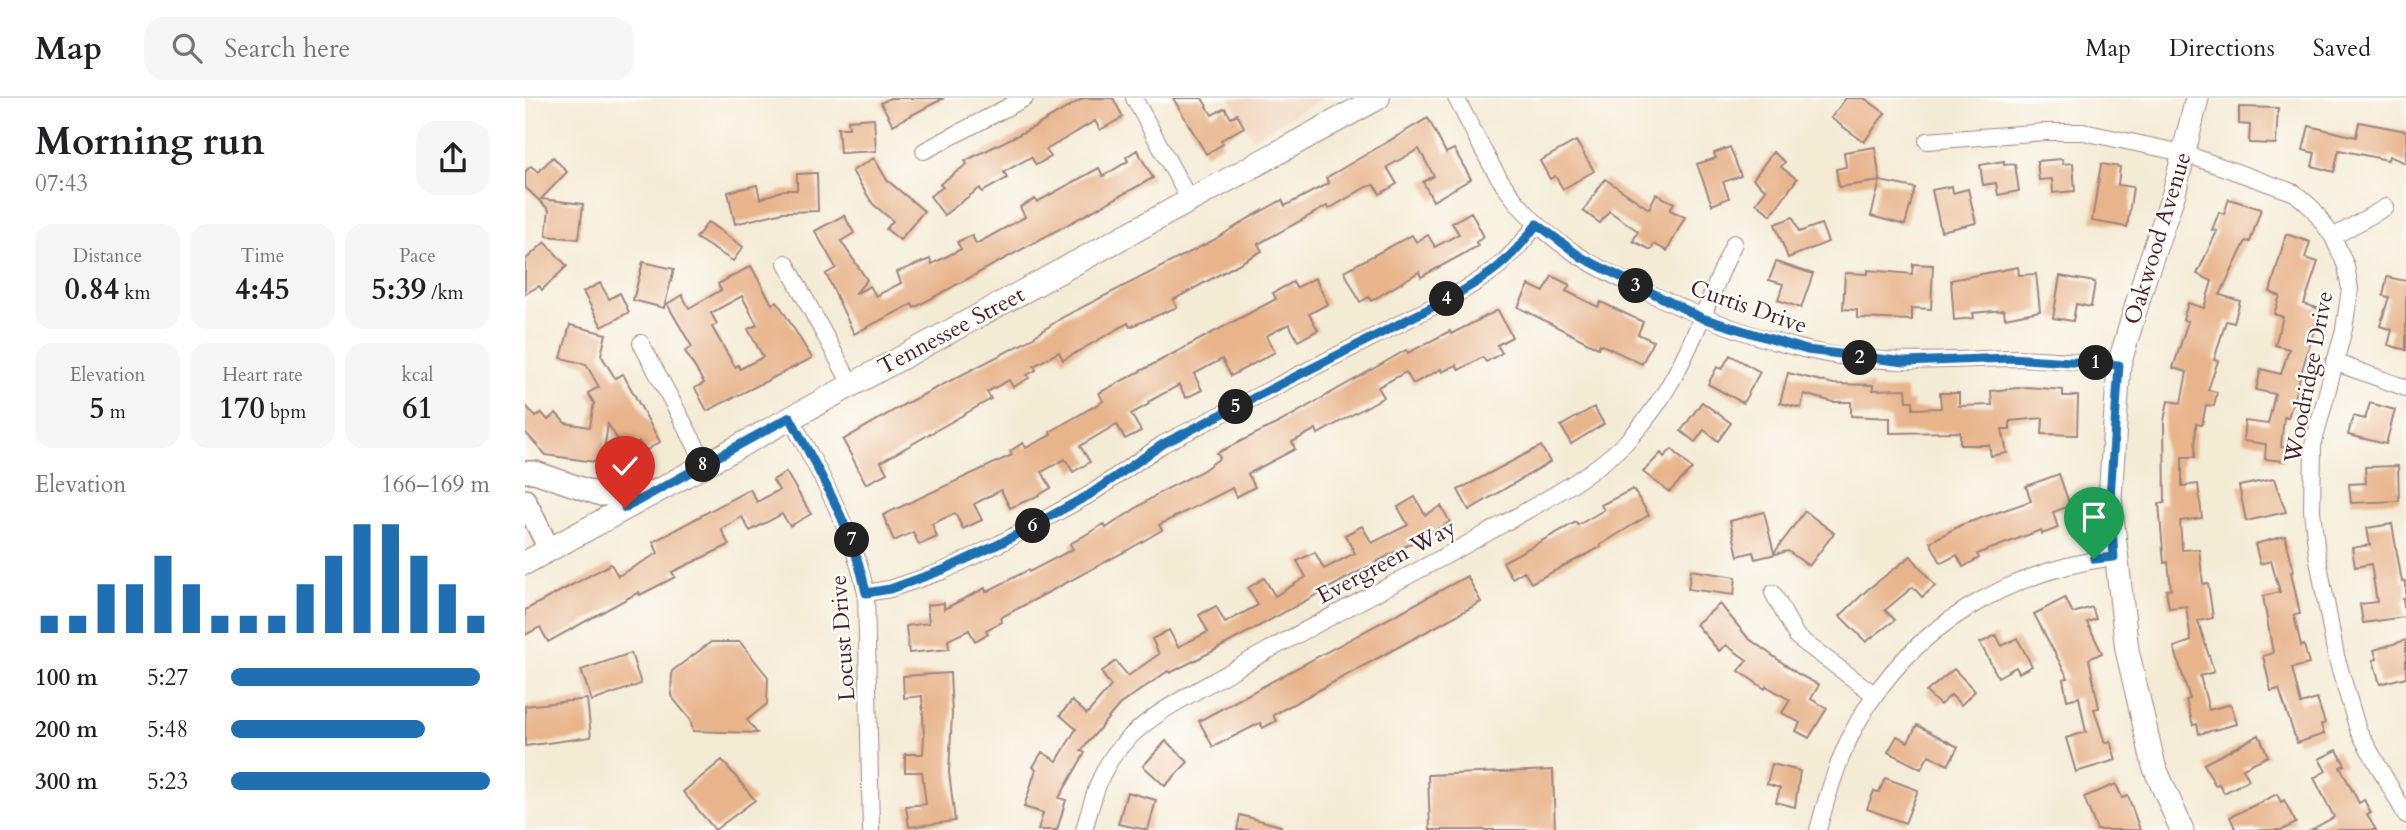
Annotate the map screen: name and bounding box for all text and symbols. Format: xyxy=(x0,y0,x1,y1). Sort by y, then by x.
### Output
search box xyxy=(144,17,634,80)
text: Map xyxy=(35,26,102,71)
icon: search xyxy=(168,29,206,67)
text: Search here xyxy=(224,31,350,66)
text: Map xyxy=(2085,32,2131,65)
text: Directions xyxy=(2169,32,2275,65)
text: Saved xyxy=(2313,32,2371,65)
text: Morning run xyxy=(35,116,265,168)
button: share xyxy=(416,121,490,195)
street label: Oakwood Avenue xyxy=(2117,148,2198,328)
text: 07:43 xyxy=(35,168,88,199)
text: Distance xyxy=(73,243,142,269)
text: Time xyxy=(241,243,284,269)
text: Pace xyxy=(399,243,436,269)
pin: 3 xyxy=(1619,268,1653,304)
text: 0.84 xyxy=(64,269,119,310)
text: 4:45 xyxy=(235,269,290,310)
text: 5:39 xyxy=(371,269,426,310)
text: 3 xyxy=(1631,272,1640,298)
street label: Curtis Drive xyxy=(1686,272,1811,341)
street label: Tennessee Street xyxy=(873,279,1030,382)
text: km xyxy=(119,280,151,306)
text: /km xyxy=(426,280,464,306)
pin: 4 xyxy=(1429,282,1465,316)
text: 4 xyxy=(1442,285,1451,311)
street label: Woodridge Drive xyxy=(2276,288,2340,467)
pin: 2 xyxy=(1843,341,1877,376)
text: 2 xyxy=(1855,344,1864,370)
pin: 1 xyxy=(2079,345,2113,380)
text: 1 xyxy=(2091,349,2100,375)
text: Elevation xyxy=(70,362,145,388)
text: Heart rate xyxy=(222,362,303,388)
text: kcal xyxy=(402,362,433,388)
text: 5 xyxy=(89,388,105,429)
text: 170 xyxy=(219,388,265,429)
text: 61 xyxy=(402,388,433,429)
pin: 5 xyxy=(1219,390,1253,424)
text: 5 xyxy=(1231,393,1240,419)
text: m xyxy=(105,399,126,425)
text: bpm xyxy=(265,399,306,425)
pin xyxy=(595,436,655,508)
icon: check xyxy=(606,447,644,485)
pin: 8 xyxy=(685,448,721,482)
text: 8 xyxy=(698,451,707,477)
text: Elevation xyxy=(35,469,126,500)
text: 166–169 m xyxy=(381,469,490,500)
pin xyxy=(2064,487,2124,559)
icon: arrive xyxy=(2075,498,2113,536)
pin: 6 xyxy=(1015,508,1051,544)
text: 6 xyxy=(1028,512,1037,538)
street label: Evergreen Way xyxy=(1311,512,1461,611)
pin: 7 xyxy=(835,522,869,558)
text: 7 xyxy=(847,526,856,552)
street label: Locust Drive xyxy=(823,574,862,702)
text: 100 m xyxy=(35,662,98,693)
text: 5:27 xyxy=(147,662,188,693)
text: 200 m xyxy=(35,714,98,745)
text: 5:48 xyxy=(147,714,188,745)
text: 300 m xyxy=(35,766,98,797)
text: 5:23 xyxy=(147,766,188,797)

